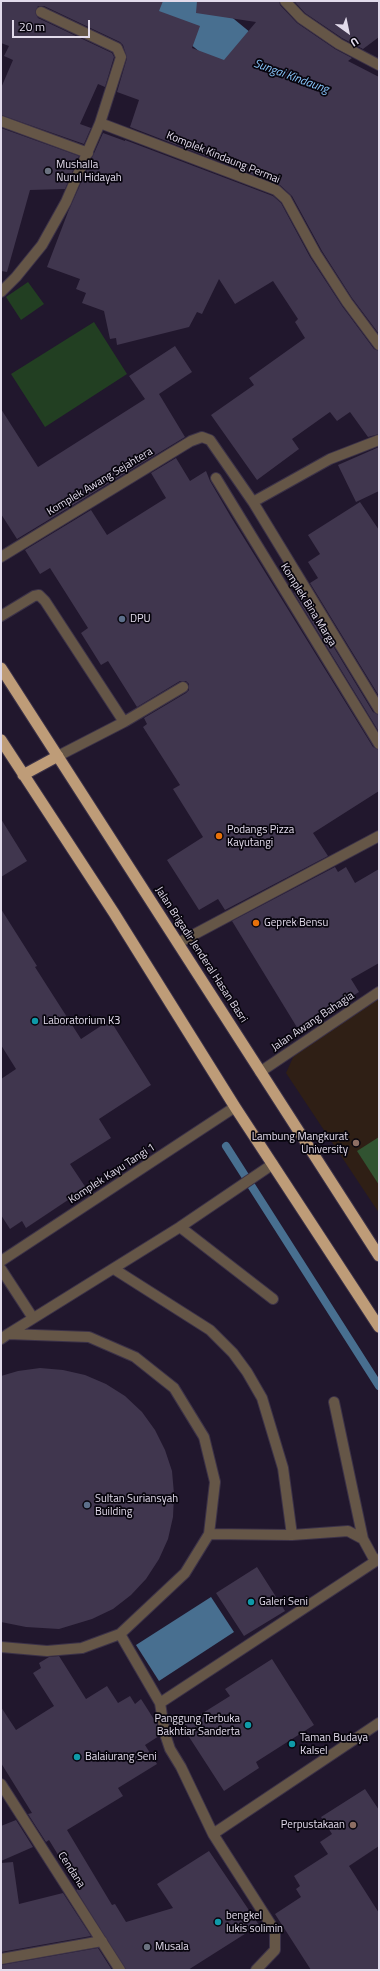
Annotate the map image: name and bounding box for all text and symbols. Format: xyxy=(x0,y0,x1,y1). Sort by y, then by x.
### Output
scale bar xyxy=(14,12,92,38)
north arrow xyxy=(328,12,368,52)
text: 20 m xyxy=(19,17,45,36)
text: U xyxy=(347,33,362,51)
water label: Sungai Kindaung xyxy=(251,57,331,97)
street label: Komplek Kindaung Permai xyxy=(164,129,282,187)
place label: Mushalla Nurul Hidayah xyxy=(56,158,122,184)
marker: Mushalla Nurul Hidayah xyxy=(43,166,53,176)
street label: Komplek Awang Sejahtera xyxy=(45,445,155,519)
street label: Komplek Bina Marga xyxy=(277,561,339,649)
place label: DPU xyxy=(130,612,151,626)
marker: DPU xyxy=(117,614,127,624)
place label: Podangs Pizza Kayutangi xyxy=(227,823,294,849)
marker: Podangs Pizza Kayutangi xyxy=(214,831,224,841)
street label: Jalan Brigadir Jenderal Hasan Basri xyxy=(152,885,250,1025)
place label: Geprek Bensu xyxy=(264,916,328,930)
marker: Geprek Bensu xyxy=(251,918,261,928)
street label: Jalan Awang Bahagia xyxy=(269,990,357,1054)
place label: Laboratorium K3 xyxy=(43,1014,120,1028)
marker: Laboratorium K3 xyxy=(30,1016,40,1026)
place label: Lambung Mangkurat University xyxy=(252,1130,348,1156)
marker: Lambung Mangkurat University xyxy=(351,1138,361,1148)
street label: Komplek Kayu Tangi 1 xyxy=(66,1141,158,1207)
place label: Sultan Suriansyah Building xyxy=(95,1492,178,1518)
marker: Sultan Suriansyah Building xyxy=(82,1500,92,1510)
place label: Galeri Seni xyxy=(259,1595,308,1609)
marker: Galeri Seni xyxy=(246,1597,256,1607)
place label: Panggung Terbuka Bakhtiar Sanderta xyxy=(154,1712,240,1738)
marker: Panggung Terbuka Bakhtiar Sanderta xyxy=(243,1720,253,1730)
place label: Taman Budaya Kalsel xyxy=(300,1731,368,1757)
marker: Taman Budaya Kalsel xyxy=(287,1739,297,1749)
place label: Balaiurang Seni xyxy=(85,1750,157,1764)
marker: Balaiurang Seni xyxy=(72,1752,82,1762)
place label: Perpustakaan xyxy=(281,1818,345,1832)
marker: Perpustakaan xyxy=(348,1820,358,1830)
street label: Cendana xyxy=(55,1850,87,1890)
place label: bengkel lukis solimin xyxy=(226,1909,283,1935)
marker: bengkel lukis solimin xyxy=(213,1917,223,1927)
place label: Musala xyxy=(155,1940,189,1954)
marker: Musala xyxy=(142,1942,152,1952)

